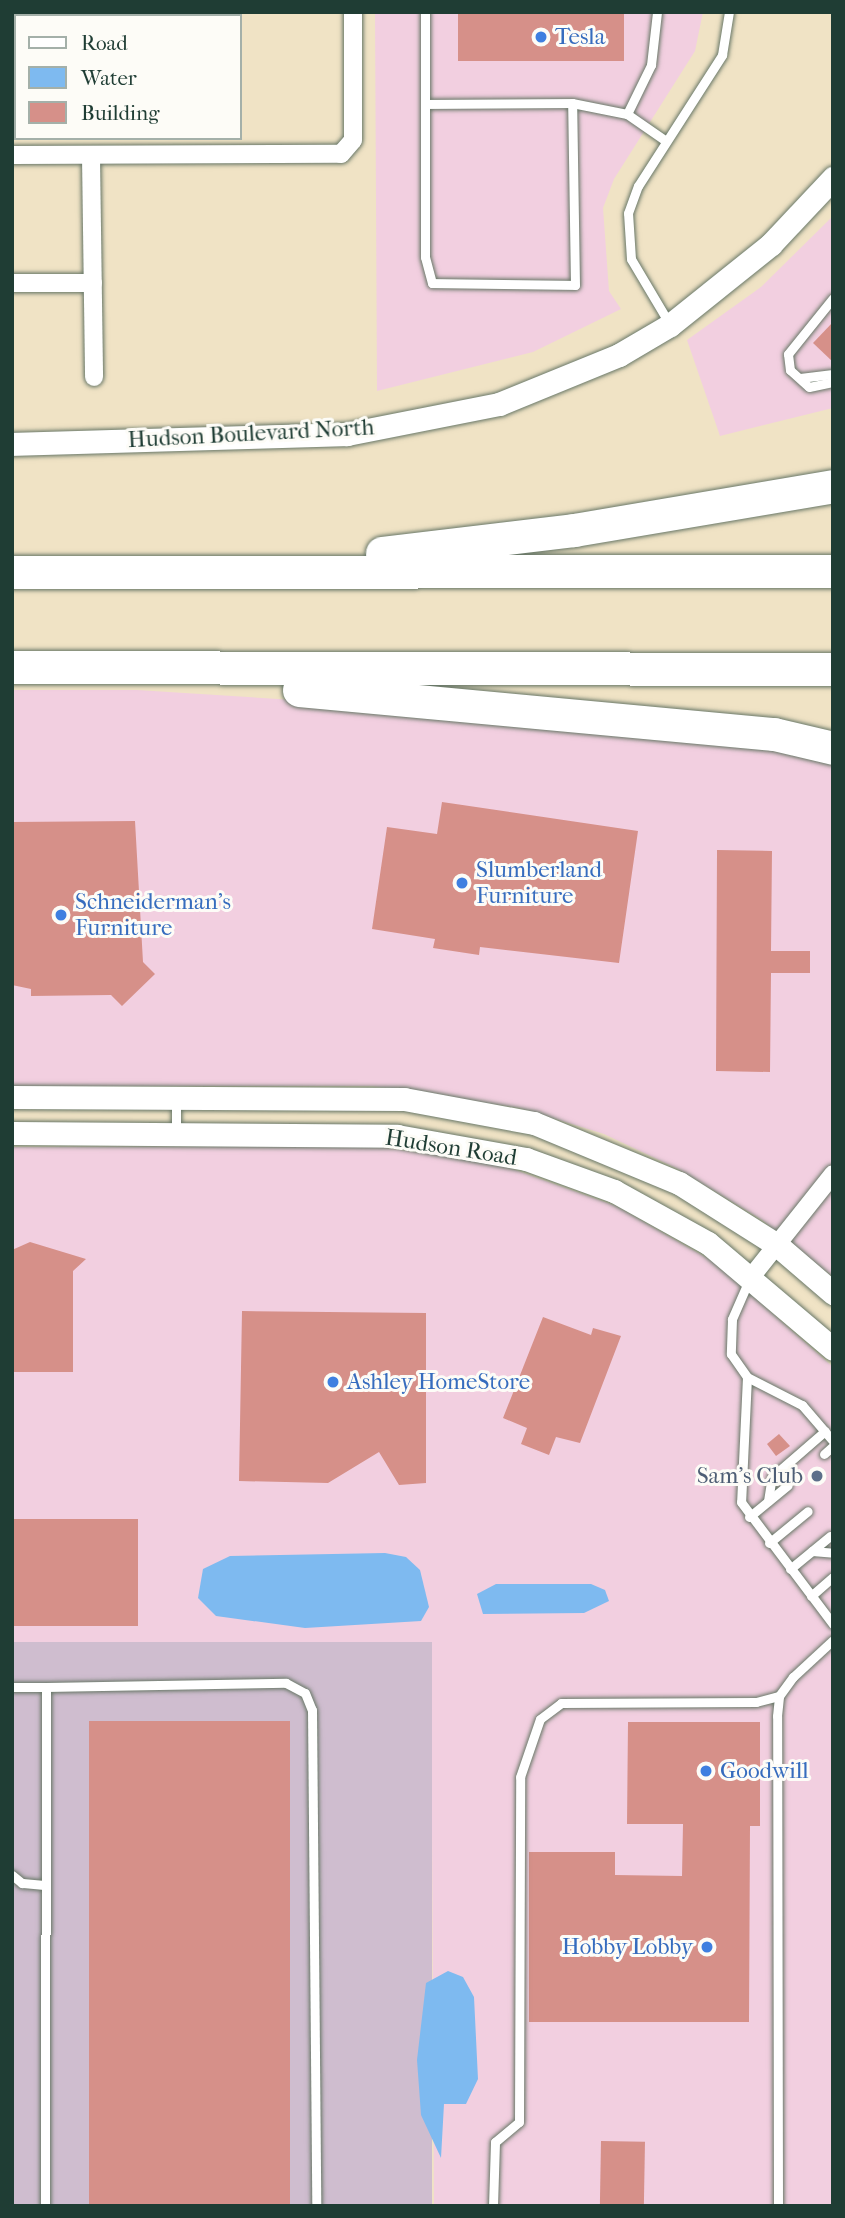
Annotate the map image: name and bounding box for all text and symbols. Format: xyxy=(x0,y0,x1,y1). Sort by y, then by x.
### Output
legend xyxy=(14,14,242,140)
place label: Tesla xyxy=(555,23,605,51)
marker: Tesla xyxy=(533,29,549,45)
text: Road xyxy=(81,31,128,55)
text: Water xyxy=(81,66,137,90)
text: Building xyxy=(81,101,159,125)
street label: Hudson Boulevard North xyxy=(127,414,375,454)
place label: Slumberland Furniture xyxy=(476,856,602,910)
marker: Slumberland Furniture xyxy=(454,875,470,891)
place label: Schneiderman's Furniture xyxy=(75,888,231,942)
marker: Schneiderman's Furniture xyxy=(53,907,69,923)
street label: Hudson Road xyxy=(383,1124,519,1172)
place label: Ashley HomeStore xyxy=(347,1368,530,1396)
marker: Ashley HomeStore xyxy=(325,1374,341,1390)
place label: Sam's Club xyxy=(697,1462,803,1490)
marker: Sam's Club xyxy=(809,1468,825,1484)
place label: Goodwill xyxy=(720,1757,809,1785)
marker: Goodwill xyxy=(698,1763,714,1779)
place label: Hobby Lobby xyxy=(562,1933,693,1961)
marker: Hobby Lobby xyxy=(699,1939,715,1955)

